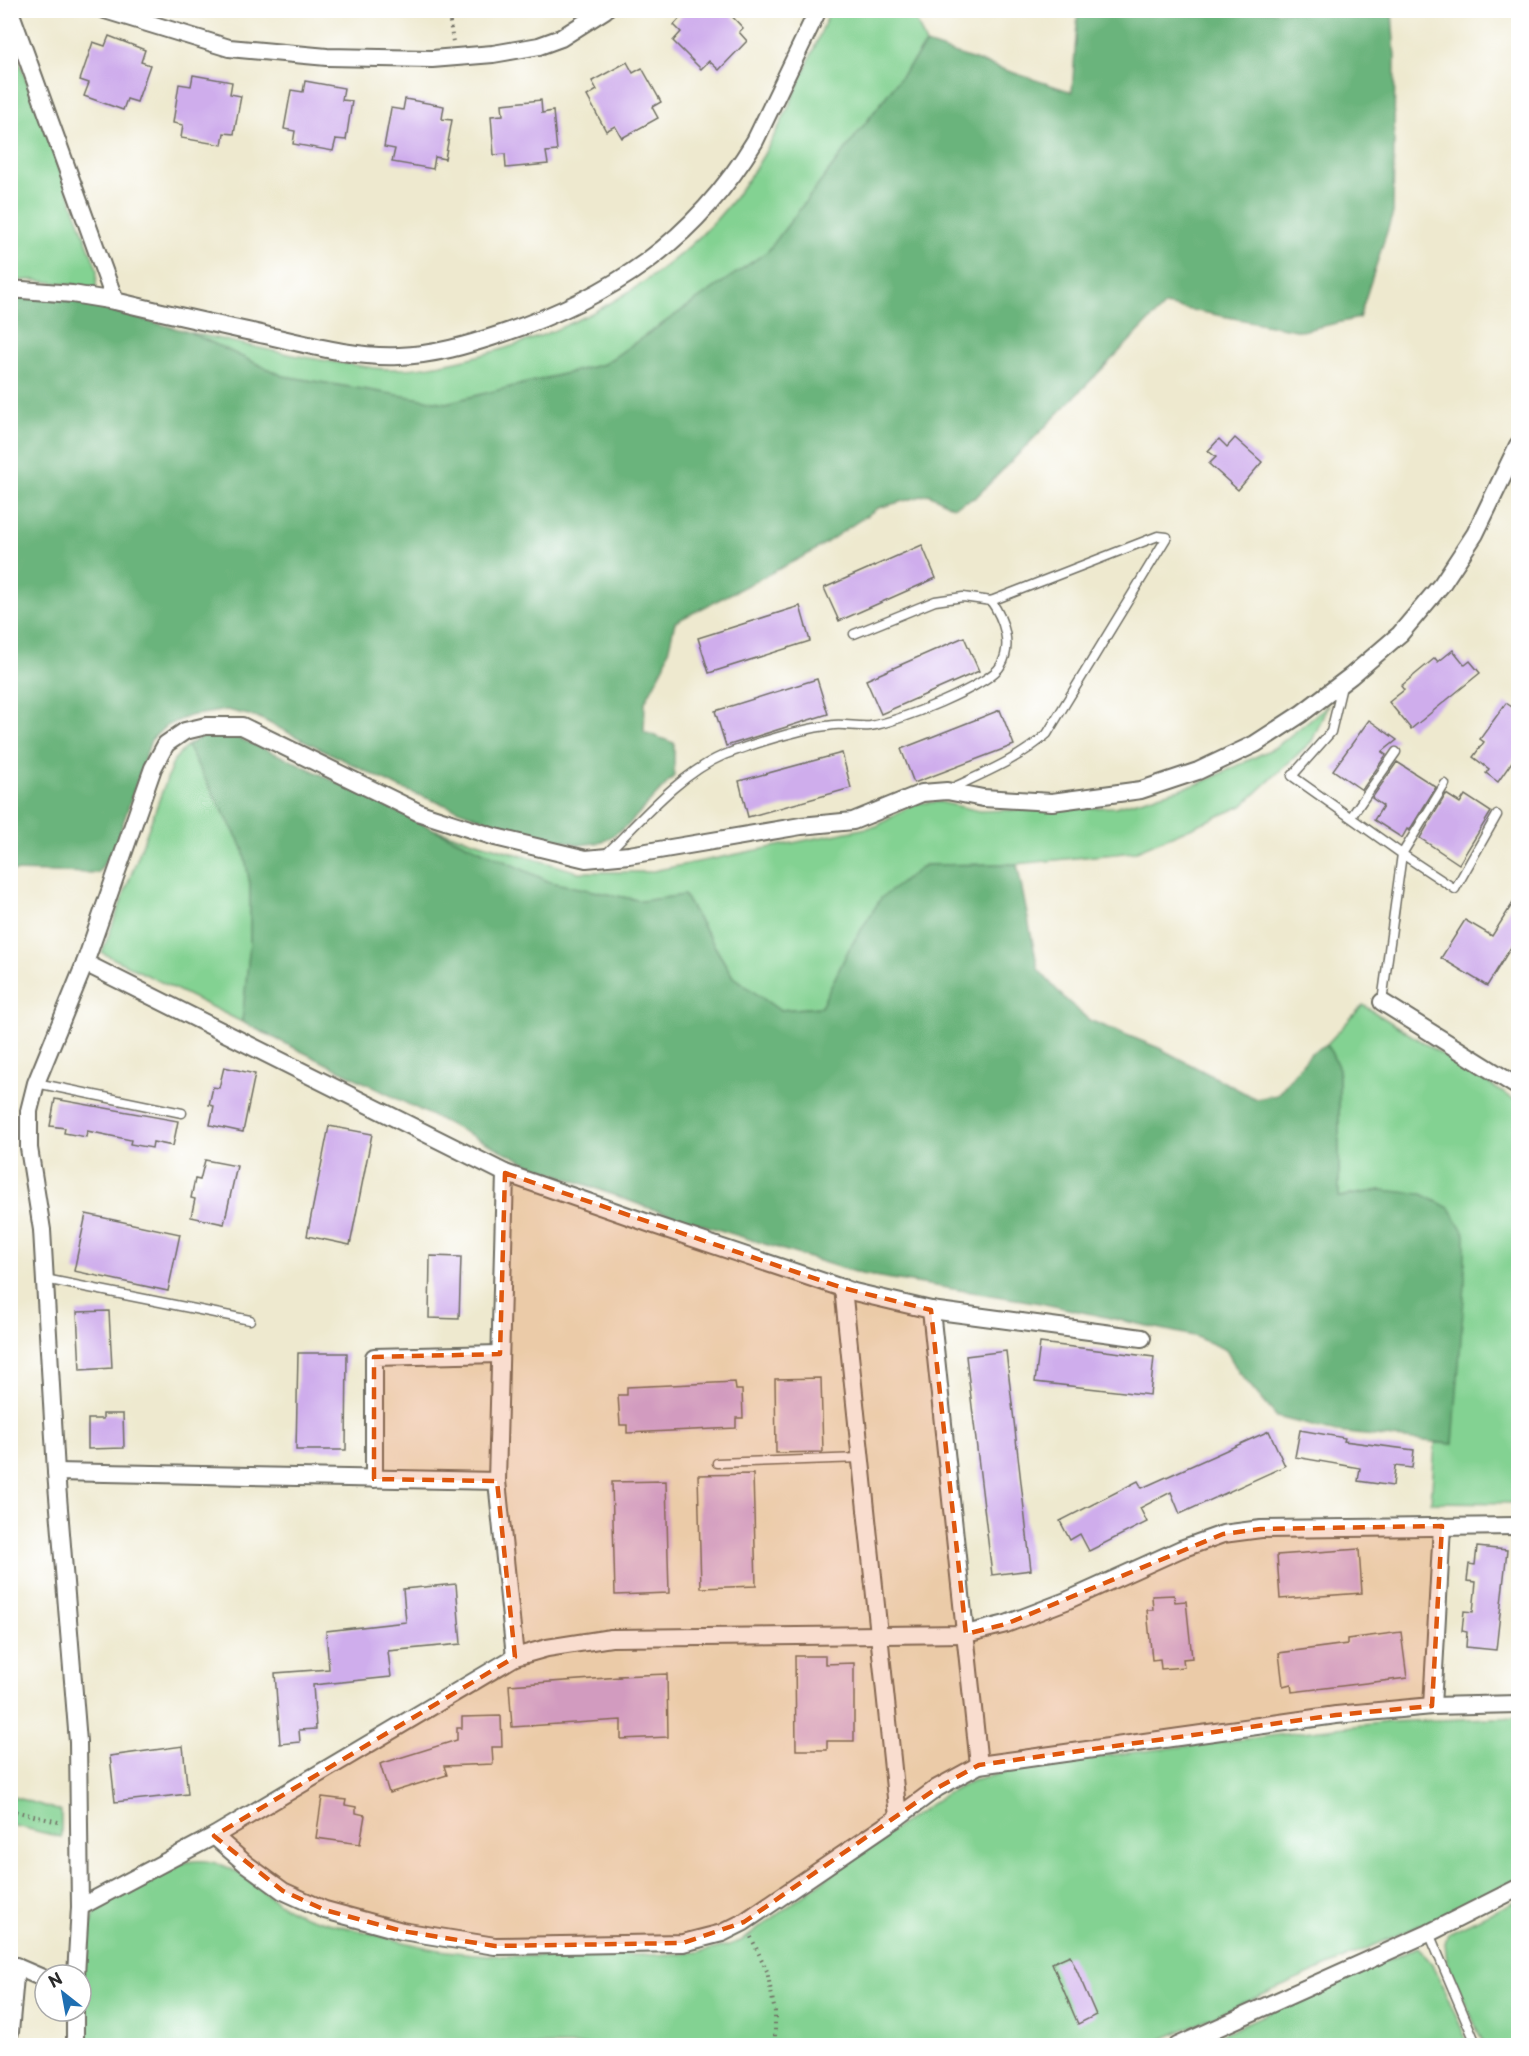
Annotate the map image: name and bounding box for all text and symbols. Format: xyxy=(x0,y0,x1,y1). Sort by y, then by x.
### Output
north arrow xyxy=(33,1963,93,2023)
text: N xyxy=(43,1966,66,1993)

